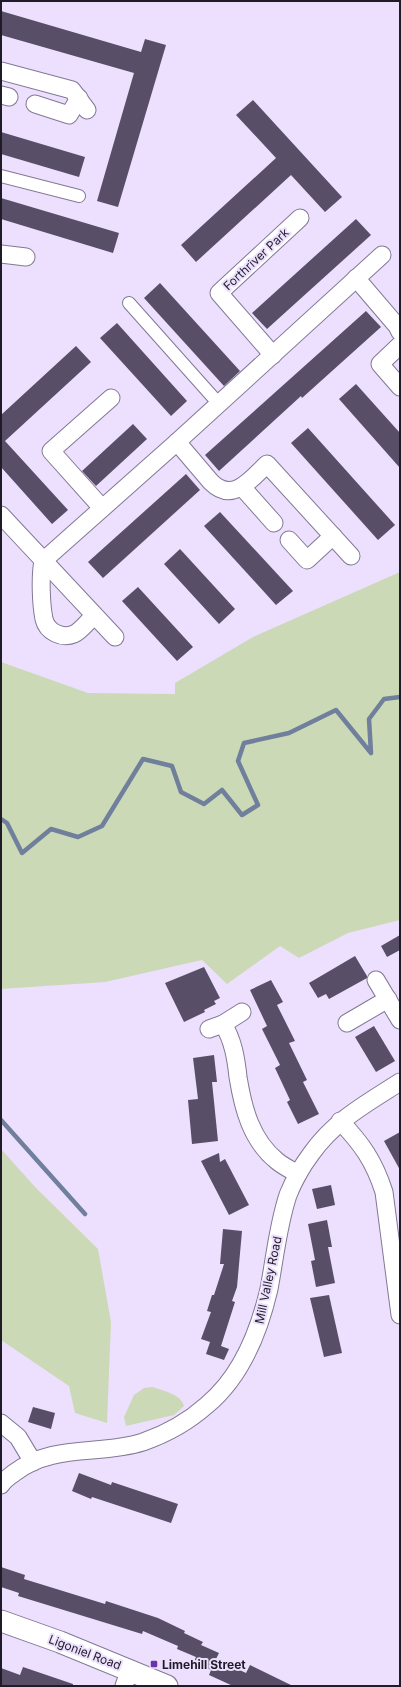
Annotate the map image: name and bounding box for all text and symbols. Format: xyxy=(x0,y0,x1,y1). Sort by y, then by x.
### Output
street label: Forthriver Park xyxy=(220,225,292,293)
street label: Mill Valley Road xyxy=(251,1235,285,1325)
street label: Ligoniel Road xyxy=(47,1631,123,1673)
place label: Limehill Street xyxy=(162,1657,246,1672)
marker: Limehill Street xyxy=(149,1659,159,1669)

